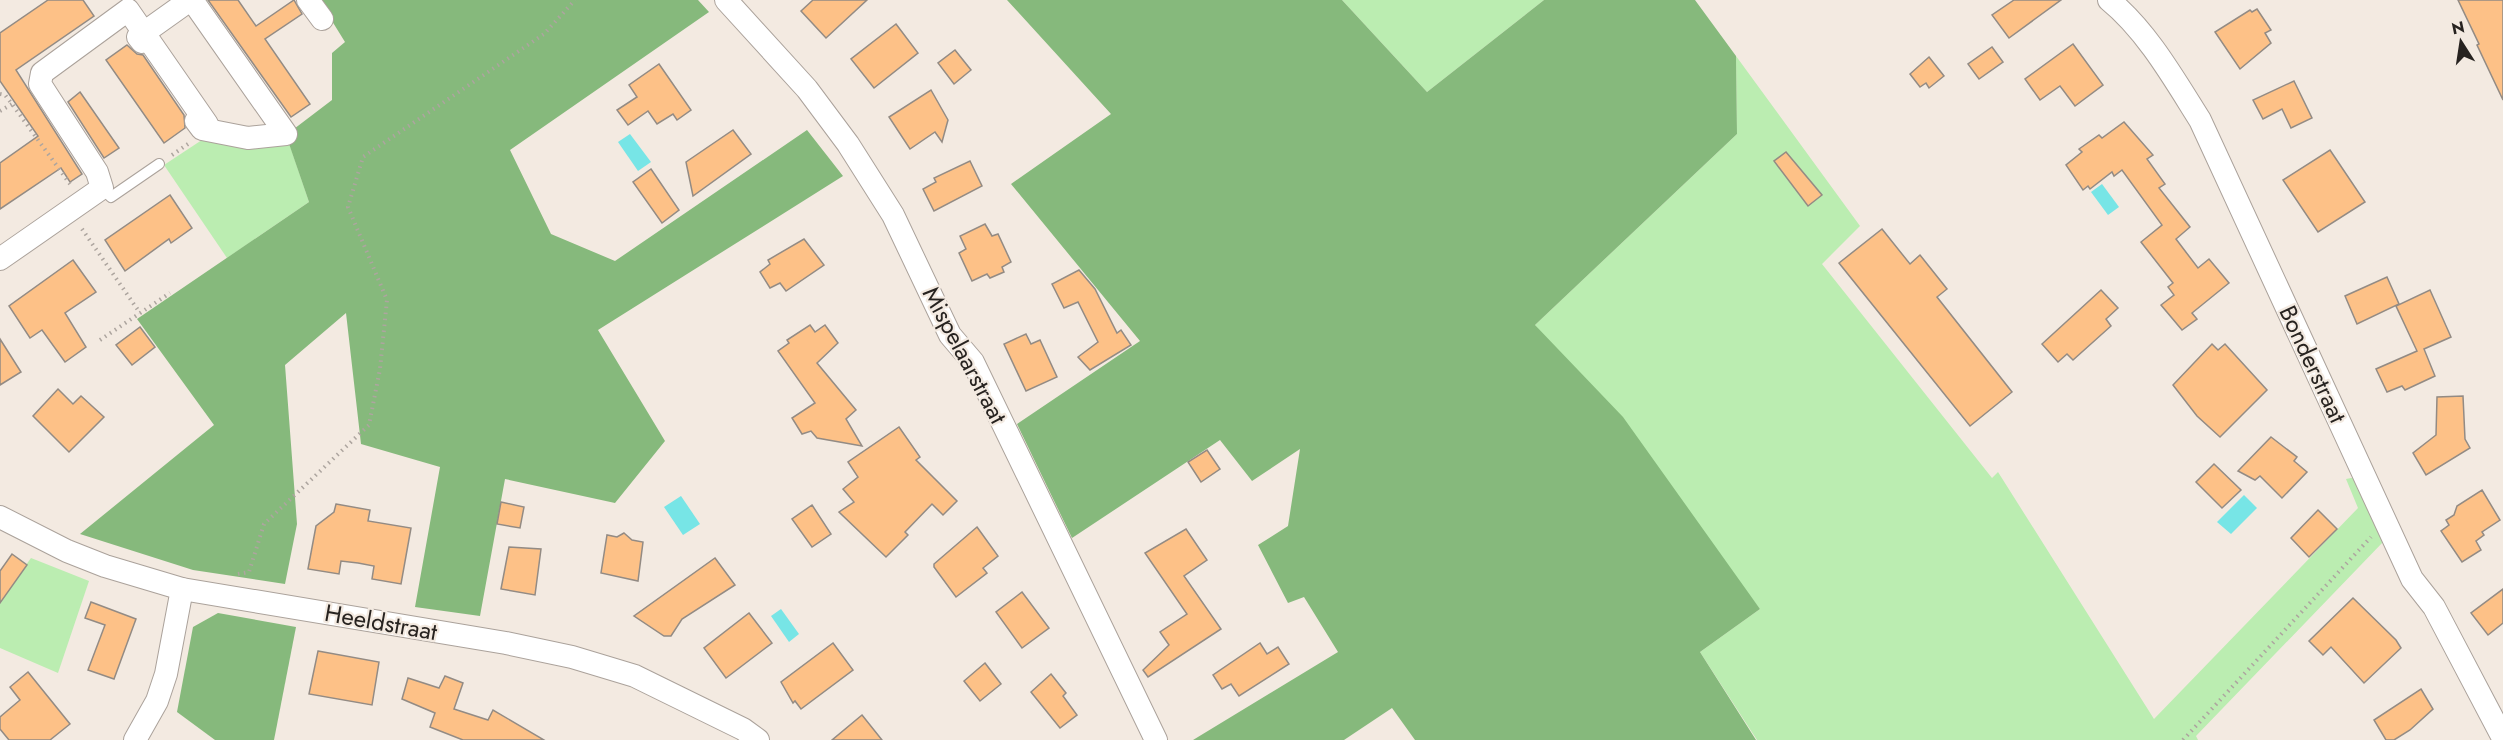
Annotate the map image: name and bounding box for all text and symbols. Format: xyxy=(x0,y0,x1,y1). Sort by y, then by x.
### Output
north arrow xyxy=(2431,12,2491,72)
text: N xyxy=(2449,15,2467,40)
street label: Mispelaarstraat xyxy=(914,280,1016,430)
street label: Bonderstraat xyxy=(2271,300,2356,429)
street label: Heeldstraat xyxy=(322,595,440,649)

